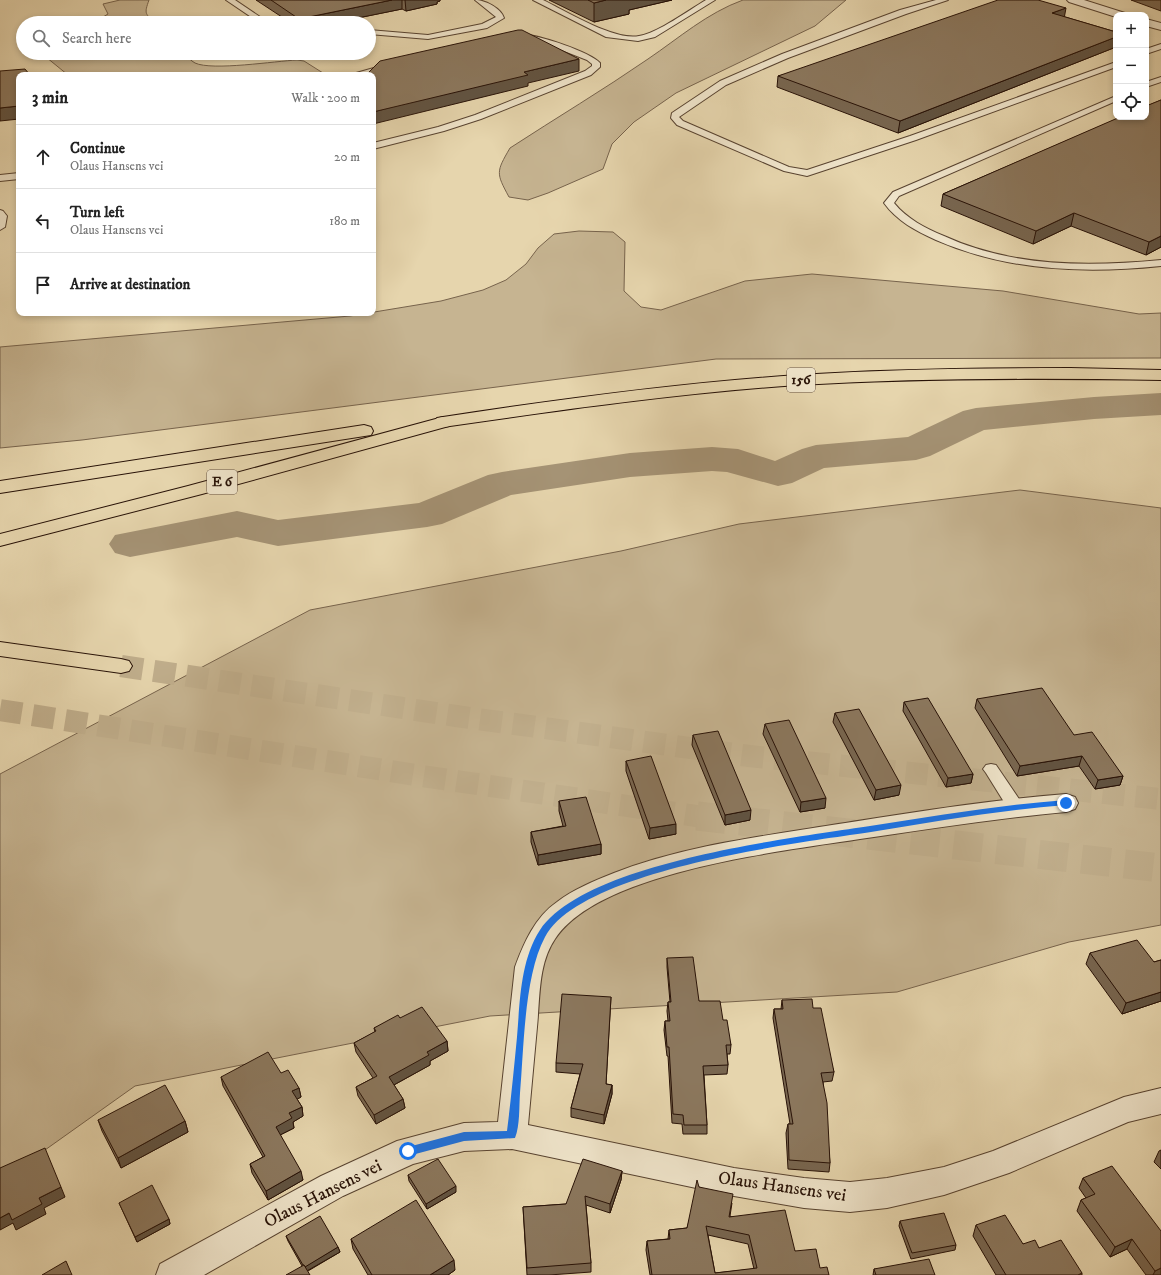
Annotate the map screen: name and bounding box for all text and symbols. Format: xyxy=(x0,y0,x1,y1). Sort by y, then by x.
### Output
map controls xyxy=(1113,12,1149,120)
button: + xyxy=(1113,12,1149,48)
search box xyxy=(16,16,376,60)
icon: search xyxy=(30,27,52,49)
text: Search here xyxy=(62,29,131,48)
button: − xyxy=(1113,48,1149,84)
button: locate xyxy=(1113,84,1149,120)
text: 3 min xyxy=(32,87,68,109)
text: Walk · 200 m xyxy=(291,90,360,106)
text: Continue xyxy=(70,139,125,158)
icon: ahead xyxy=(32,146,54,168)
text: 20 m xyxy=(334,149,360,165)
text: Olaus Hansens vei xyxy=(70,158,163,174)
text: Turn left xyxy=(70,203,124,222)
icon: left xyxy=(32,210,54,232)
text: 180 m xyxy=(329,213,360,229)
text: Olaus Hansens vei xyxy=(70,222,163,238)
icon: arrive xyxy=(32,274,54,296)
text: Arrive at destination xyxy=(70,275,190,294)
road number: 156 xyxy=(787,368,815,392)
road number: E 6 xyxy=(207,470,237,494)
route end xyxy=(1057,794,1075,812)
route start xyxy=(399,1142,417,1160)
street label: Olaus Hansens vei xyxy=(260,1155,386,1233)
street label: Olaus Hansens vei xyxy=(717,1167,847,1207)

